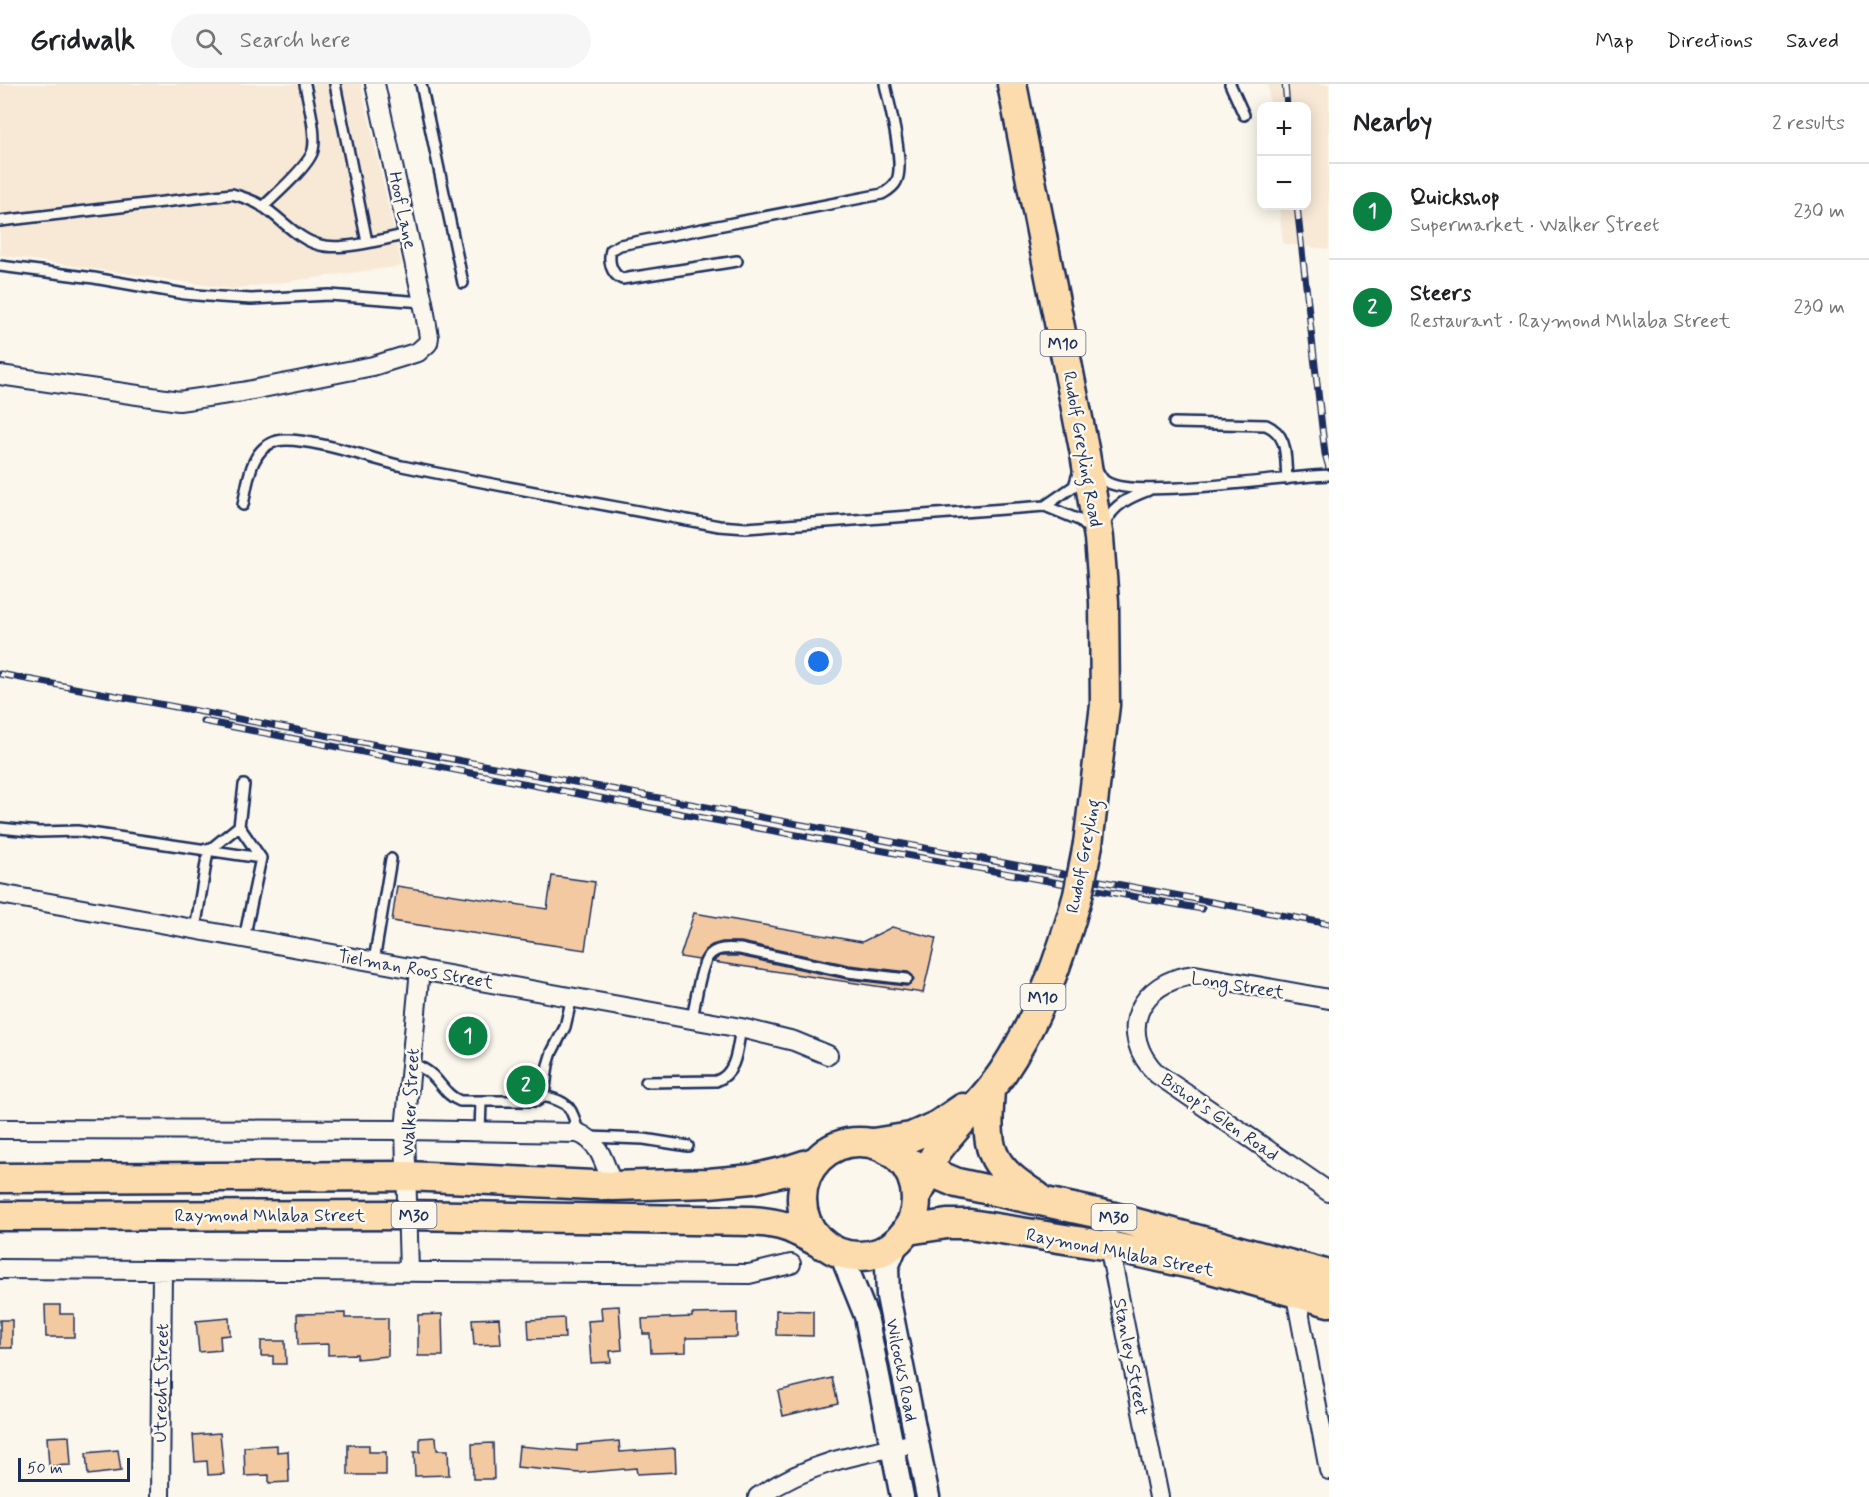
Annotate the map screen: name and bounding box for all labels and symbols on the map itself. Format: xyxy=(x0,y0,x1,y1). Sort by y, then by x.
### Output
street label: Hoof Lane xyxy=(382,169,422,251)
road number: M10 xyxy=(1040,330,1086,356)
street label: Rudolf Greyling Road xyxy=(1055,369,1108,529)
your location xyxy=(804,647,833,676)
street label: Rudolf Greyling xyxy=(1061,797,1109,916)
street label: Tielman Roos Street xyxy=(336,944,496,996)
street label: Long Street xyxy=(1189,967,1287,1006)
road number: M10 xyxy=(1020,984,1066,1010)
pin: 1 xyxy=(448,1014,488,1058)
street label: Walker Street xyxy=(396,1047,426,1157)
pin: 2 xyxy=(506,1062,546,1108)
street label: Bishop's Glen Road xyxy=(1156,1068,1283,1167)
road number: M30 xyxy=(392,1202,436,1228)
street label: Raymond Mhlaba Street xyxy=(175,1204,366,1228)
road number: M30 xyxy=(1092,1204,1136,1230)
street label: Raymond Mhlaba Street xyxy=(1024,1223,1216,1283)
street label: Stanley Street xyxy=(1107,1296,1153,1418)
street label: Wilcocks Road xyxy=(879,1317,923,1424)
street label: Utrecht Street xyxy=(149,1323,175,1443)
scale bar xyxy=(18,1455,130,1482)

